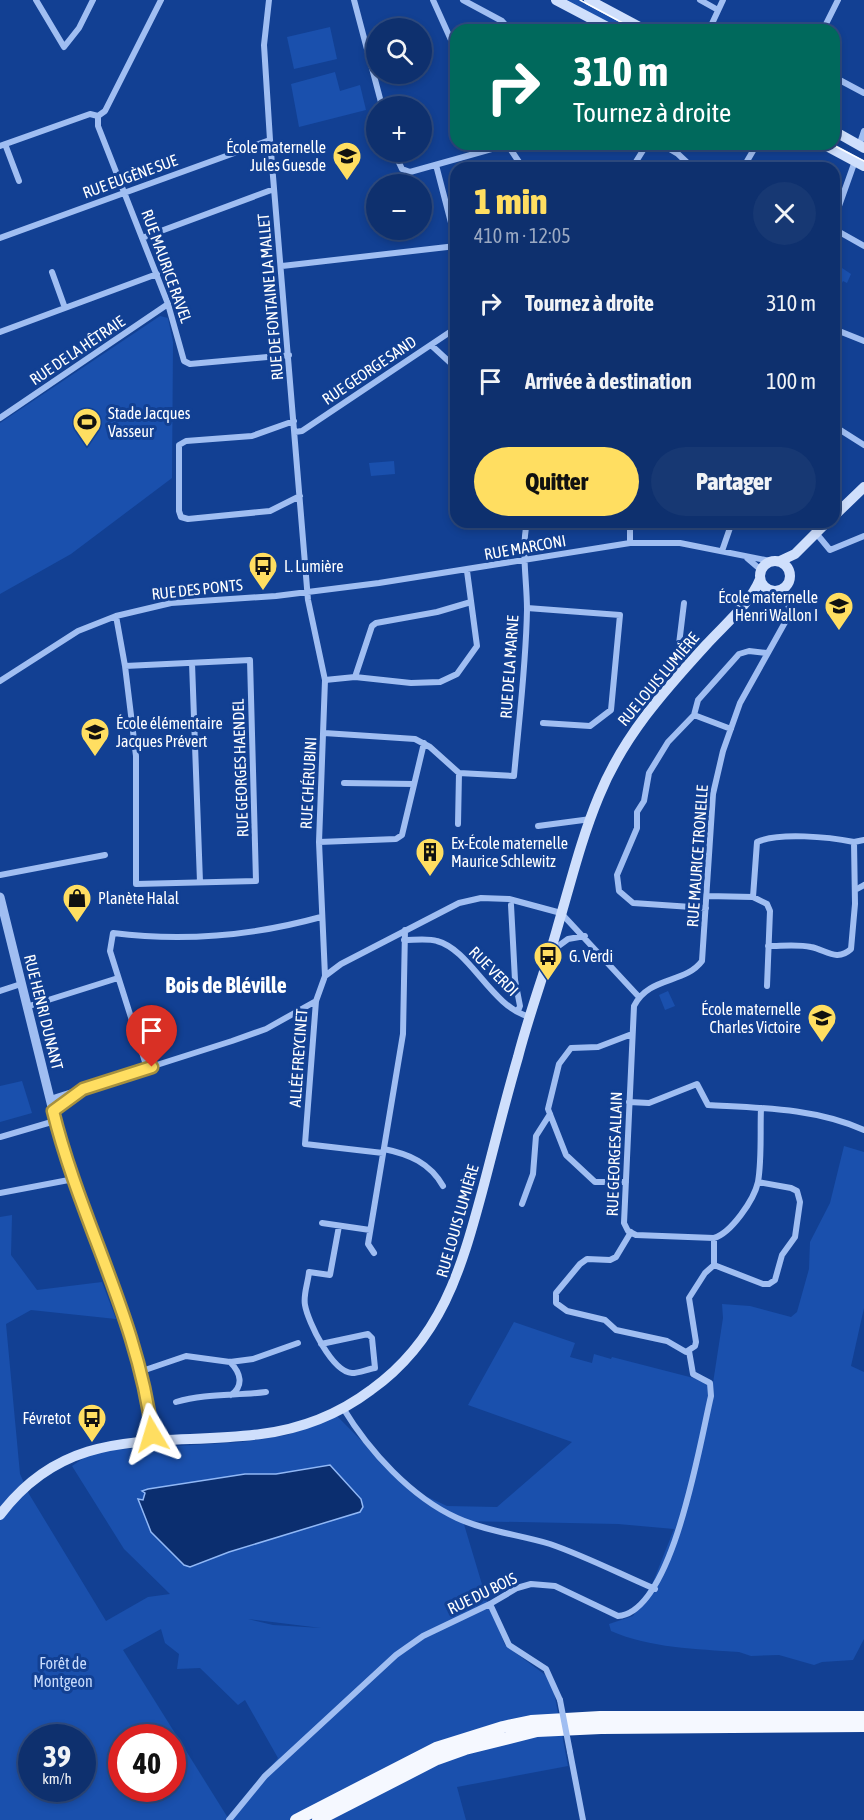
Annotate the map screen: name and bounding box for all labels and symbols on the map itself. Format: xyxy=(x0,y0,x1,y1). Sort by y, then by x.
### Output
place label: École maternelle Jules Guesde xyxy=(226,138,326,174)
school or university icon: École maternelle Jules Guesde xyxy=(331,140,363,182)
street label: RUE EUGÈNE SUE xyxy=(80,150,180,201)
street label: RUE MAURICE RAVEL xyxy=(138,207,196,326)
street label: RUE DE FONTAINE LA MALLET xyxy=(254,213,286,381)
street label: RUE DE LA HÊTRAIE xyxy=(26,312,128,388)
street label: RUE GEORGE SAND xyxy=(319,332,419,408)
place label: Stade Jacques Vasseur xyxy=(108,404,191,440)
sports icon: Stade Jacques Vasseur xyxy=(71,406,103,448)
street label: RUE MARCONI xyxy=(483,531,567,563)
bus stop icon: L. Lumière xyxy=(247,550,279,592)
place label: L. Lumière xyxy=(284,557,344,575)
street label: RUE DES PONTS xyxy=(151,575,244,603)
place label: École maternelle Henri Wallon I xyxy=(718,588,818,624)
school or university icon: École maternelle Henri Wallon I xyxy=(823,590,855,632)
street label: RUE DE LA MARNE xyxy=(496,615,522,719)
street label: RUE LOUIS LUMIÈRE xyxy=(614,629,702,729)
street label: RUE GEORGES HAENDEL xyxy=(229,698,251,838)
place label: École élémentaire Jacques Prévert xyxy=(116,714,223,751)
school or university icon: École élémentaire Jacques Prévert xyxy=(79,716,111,758)
street label: RUE CHÉRUBINI xyxy=(297,736,319,830)
street label: RUE MAURICE TRONELLE xyxy=(683,784,711,928)
place label: Ex-École maternelle Maurice Schlewitz xyxy=(451,834,568,870)
building icon: Ex-École maternelle Maurice Schlewitz xyxy=(414,836,446,878)
shop icon: Planète Halal xyxy=(61,882,93,924)
place label: Planète Halal xyxy=(98,889,180,907)
bus stop icon: G. Verdi xyxy=(532,940,564,982)
street label: RUE VERDI xyxy=(466,943,522,999)
place label: G. Verdi xyxy=(569,947,613,965)
street label: RUE HENRI DUNANT xyxy=(21,952,67,1072)
district label: Bois de Bléville xyxy=(165,972,287,998)
place label: École maternelle Charles Victoire xyxy=(701,1000,801,1036)
school or university icon: École maternelle Charles Victoire xyxy=(806,1002,838,1044)
pin xyxy=(126,1005,177,1067)
street label: ALLÉE FREYCINET xyxy=(286,1008,310,1108)
street label: RUE GEORGES ALLAIN xyxy=(603,1091,625,1217)
street label: RUE LOUIS LUMIÈRE xyxy=(432,1163,482,1279)
bus stop icon: Févretot xyxy=(76,1402,108,1444)
position arrow xyxy=(120,1402,184,1466)
place label: Févretot xyxy=(23,1409,71,1427)
street label: RUE DU BOIS xyxy=(444,1568,520,1617)
park label: Forêt de Montgeon xyxy=(33,1654,93,1691)
speed limit sign: 40 xyxy=(108,1724,186,1802)

